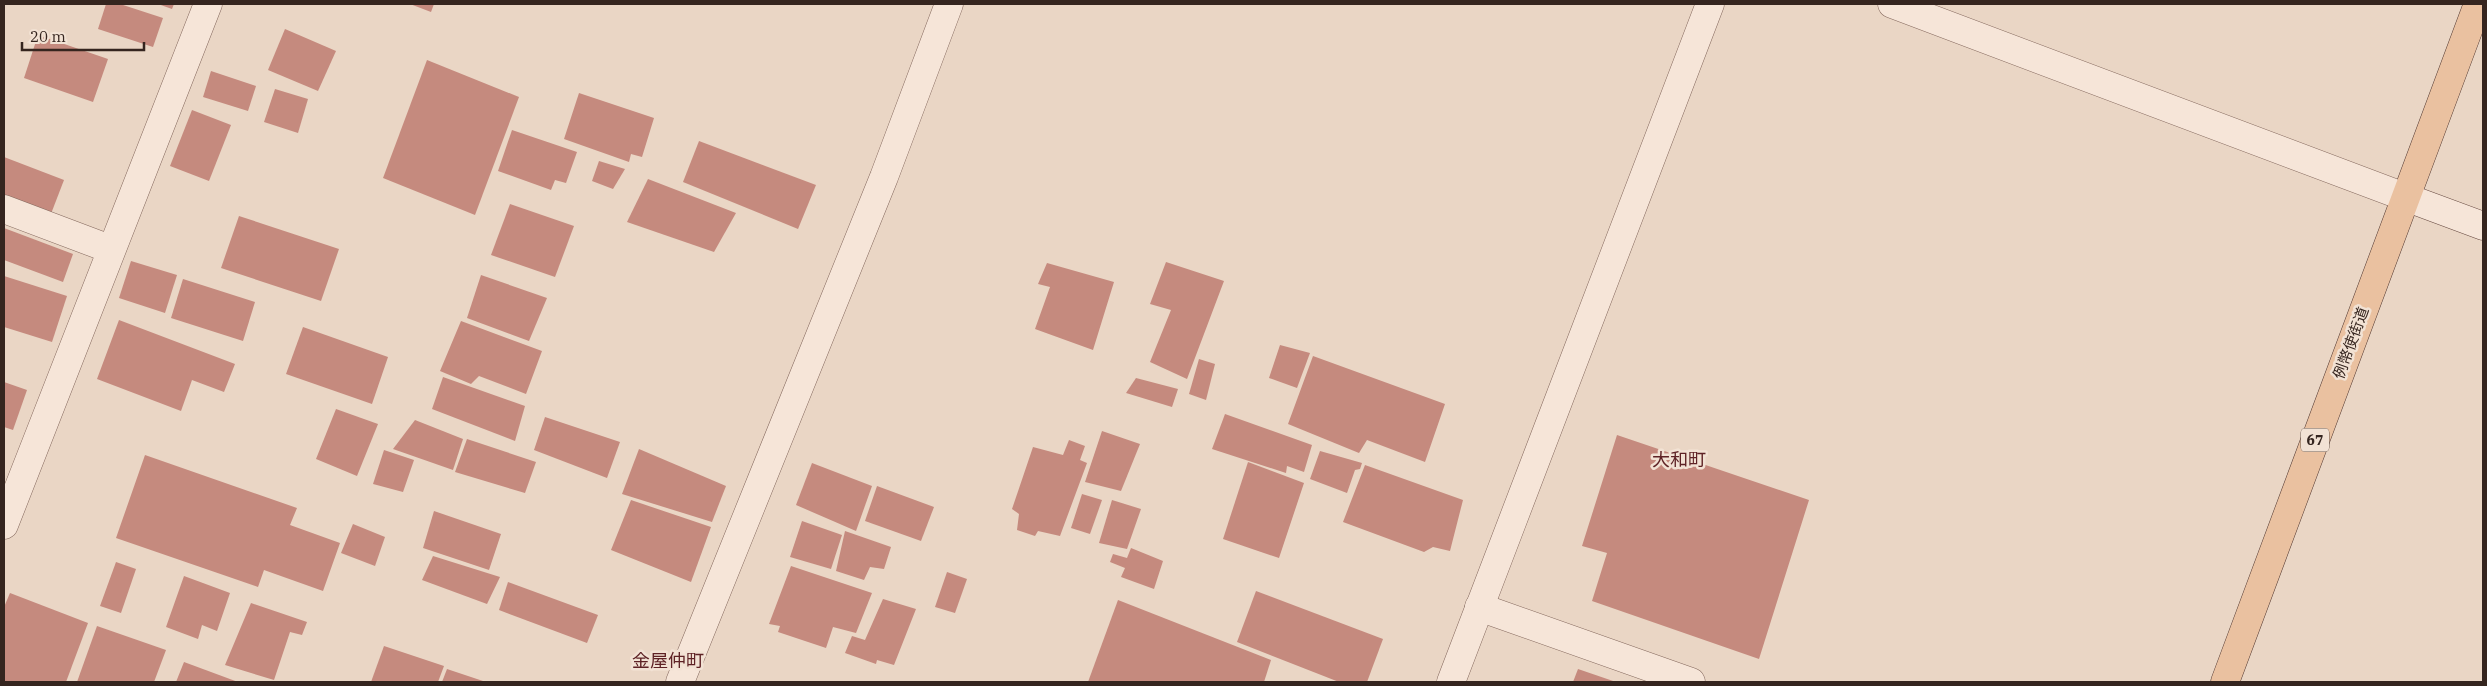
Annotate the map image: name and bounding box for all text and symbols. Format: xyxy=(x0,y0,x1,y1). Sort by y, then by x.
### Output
scale bar xyxy=(22,20,145,52)
text: 20 m xyxy=(30,27,66,46)
street label: 例幣使街道 xyxy=(2329,304,2372,381)
road number: 67 xyxy=(2301,428,2329,452)
district label: 大和町 xyxy=(1652,448,1706,471)
district label: 金屋仲町 xyxy=(632,649,704,672)

